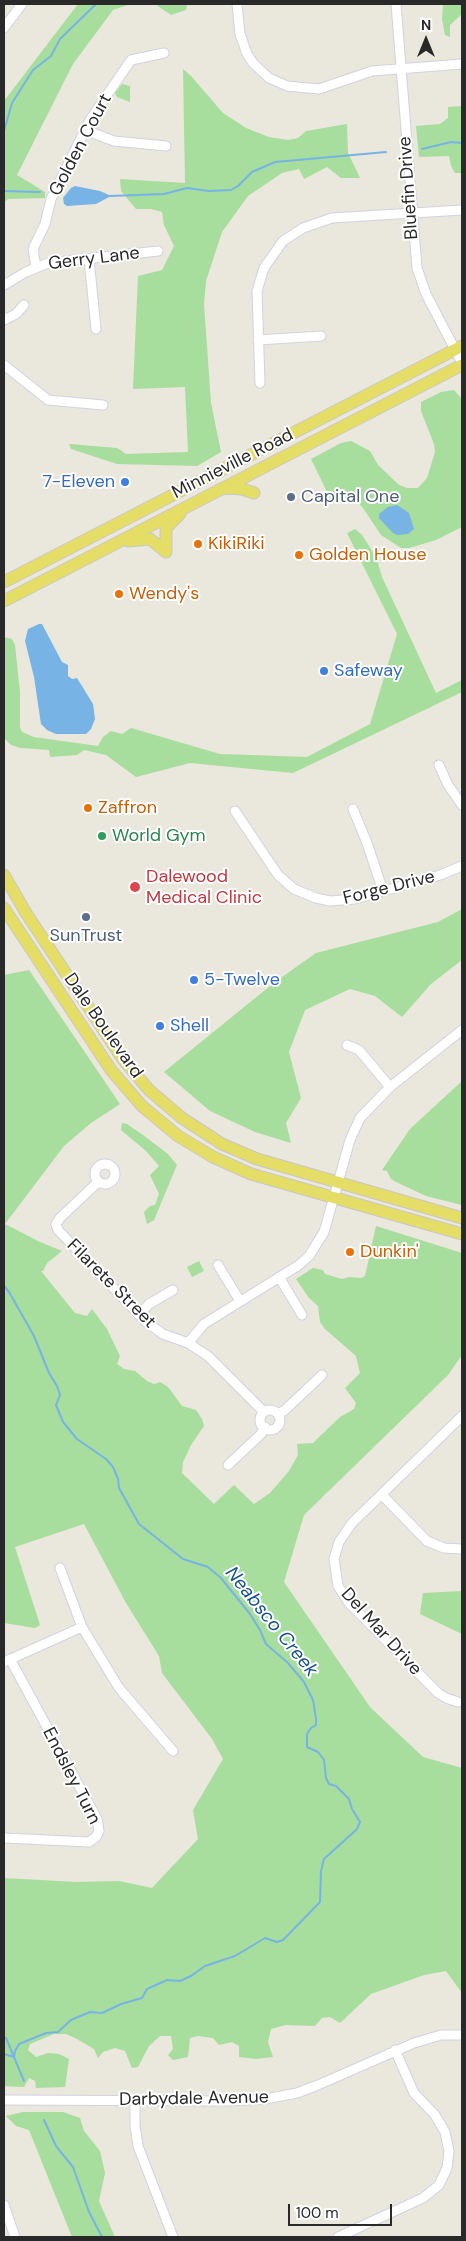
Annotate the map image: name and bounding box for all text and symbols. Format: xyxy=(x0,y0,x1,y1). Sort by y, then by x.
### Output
north arrow xyxy=(401,15,451,65)
text: N xyxy=(421,16,431,34)
street label: Golden Court xyxy=(45,90,117,200)
street label: Bluefin Drive xyxy=(395,136,423,240)
street label: Gerry Lane xyxy=(47,243,141,275)
street label: Minnieville Road xyxy=(169,424,297,504)
place label: 7-Eleven xyxy=(43,471,115,493)
marker: 7-Eleven xyxy=(119,476,131,488)
place label: Capital One xyxy=(301,486,399,508)
marker: Capital One xyxy=(285,491,297,503)
place label: KikiRiki xyxy=(208,533,265,555)
marker: KikiRiki xyxy=(192,538,204,550)
place label: Golden House xyxy=(309,544,426,566)
marker: Golden House xyxy=(293,549,305,561)
place label: Wendy's xyxy=(129,583,199,605)
marker: Wendy's xyxy=(113,588,125,600)
place label: Safeway xyxy=(334,660,403,682)
marker: Safeway xyxy=(318,665,330,677)
place label: Zaffron xyxy=(98,797,157,819)
marker: Zaffron xyxy=(82,802,94,814)
place label: World Gym xyxy=(112,825,206,847)
marker: World Gym xyxy=(96,830,108,842)
place label: Dalewood Medical Clinic xyxy=(146,866,262,909)
street label: Forge Drive xyxy=(341,866,437,910)
marker: Dalewood Medical Clinic xyxy=(128,880,142,894)
marker: SunTrust xyxy=(80,911,92,923)
place label: SunTrust xyxy=(50,925,122,947)
street label: Dale Boulevard xyxy=(59,969,147,1083)
place label: 5-Twelve xyxy=(204,969,280,991)
marker: 5-Twelve xyxy=(188,974,200,986)
place label: Shell xyxy=(170,1015,209,1037)
marker: Shell xyxy=(154,1020,166,1032)
street label: Filarete Street xyxy=(62,1235,160,1333)
place label: Dunkin' xyxy=(360,1241,419,1263)
marker: Dunkin' xyxy=(344,1246,356,1258)
water label: Neabsco Creek xyxy=(220,1562,322,1682)
street label: Del Mar Drive xyxy=(336,1584,426,1680)
street label: Endsley Turn xyxy=(37,1724,105,1828)
street label: Darbydale Avenue xyxy=(119,2087,269,2111)
scale bar xyxy=(291,2194,395,2226)
text: 100 m xyxy=(296,2203,339,2223)

